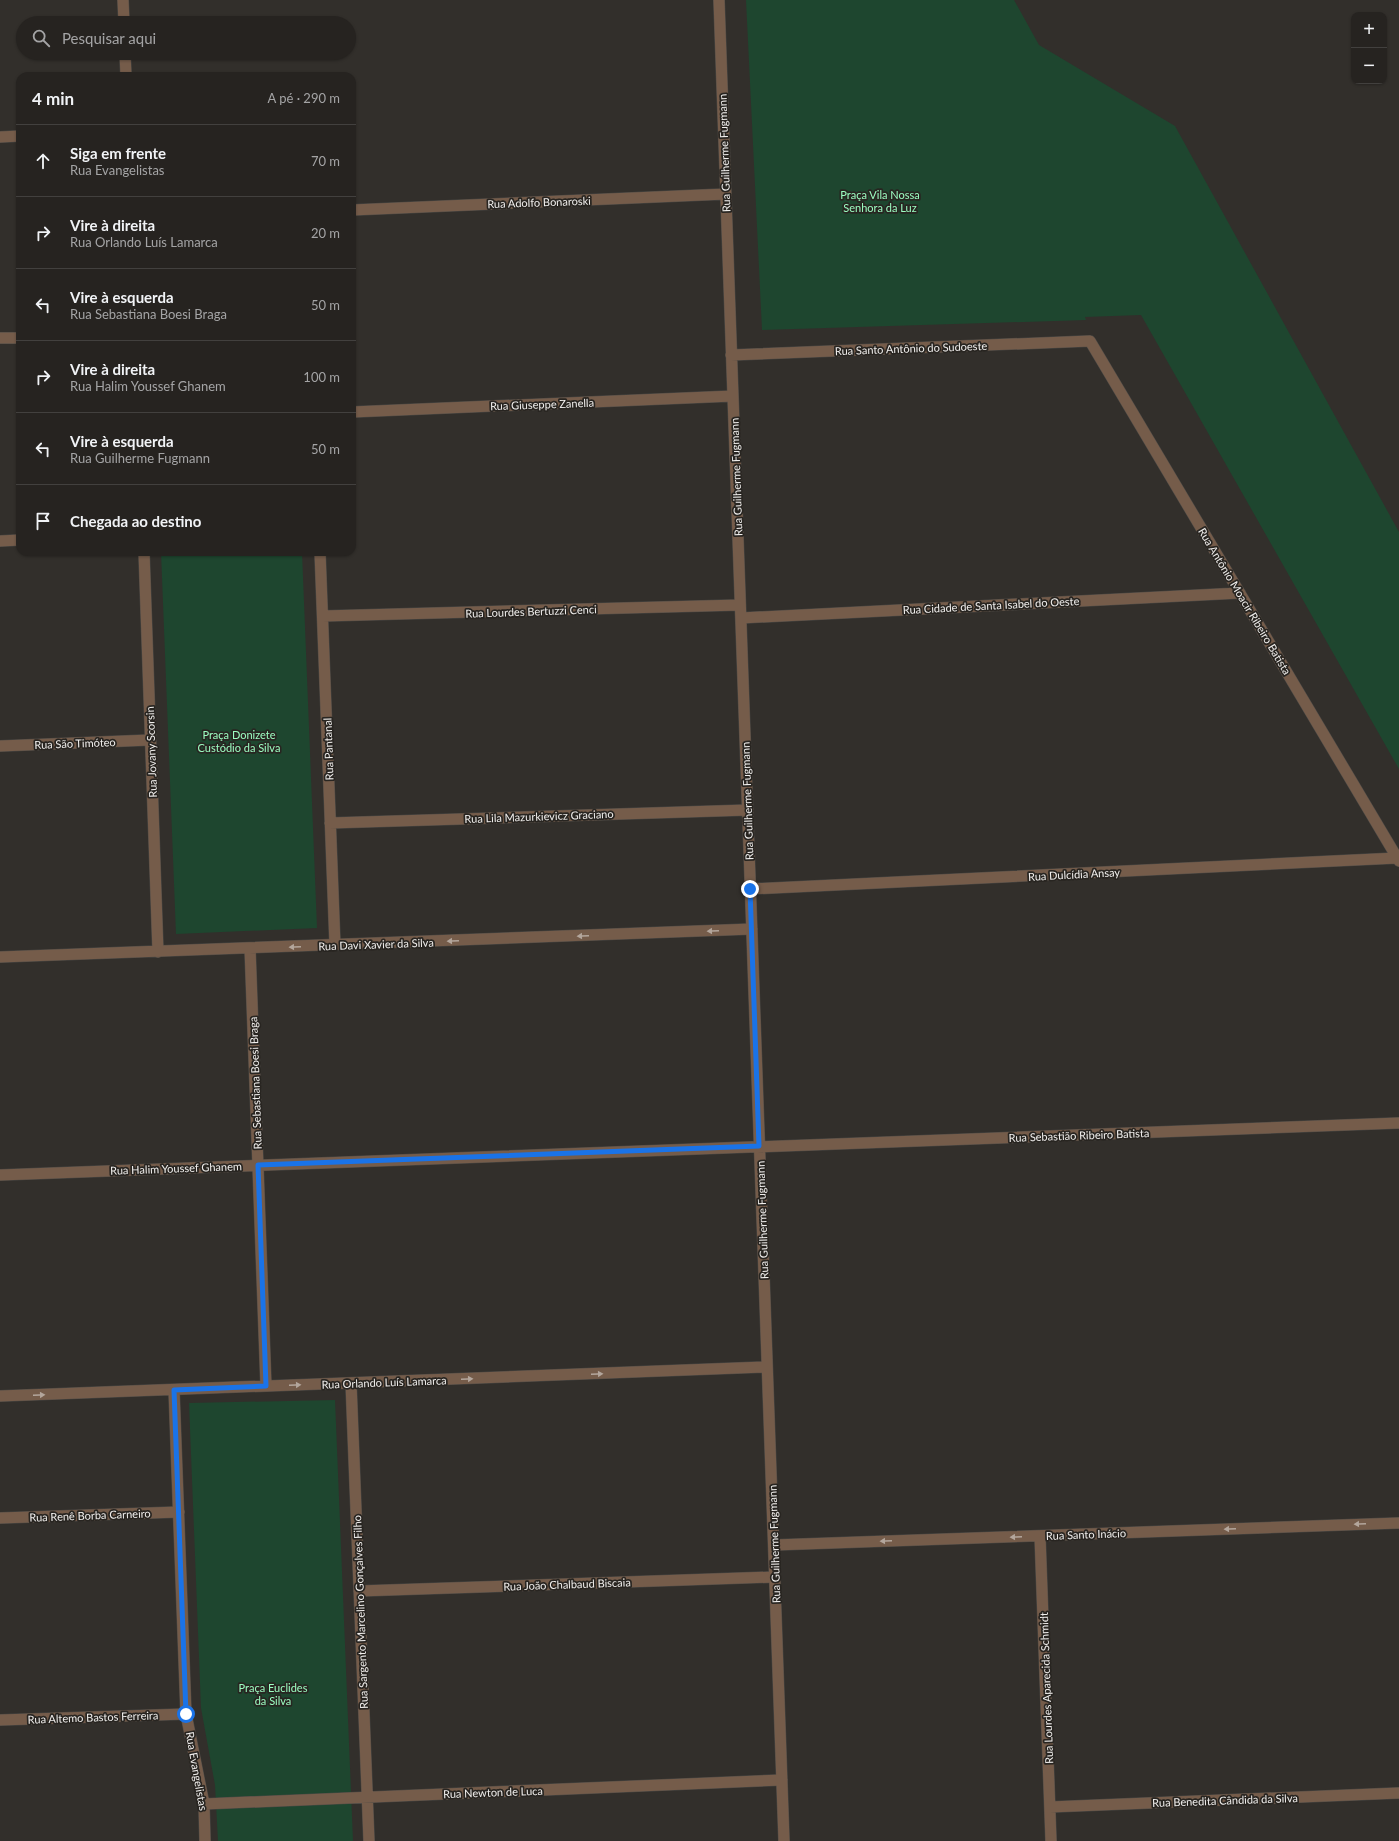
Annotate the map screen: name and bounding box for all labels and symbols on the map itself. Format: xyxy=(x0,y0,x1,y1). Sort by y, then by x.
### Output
street label: Rua Guilherme Fugmann xyxy=(715,94,733,212)
park label: Praça Vila Nossa Senhora da Luz xyxy=(840,188,920,214)
street label: Rua Adolfo Bonaroski xyxy=(487,194,591,210)
street label: Rua Santo Antônio do Sudoeste xyxy=(835,339,988,357)
street label: Rua Giuseppe Zanella xyxy=(490,396,594,412)
street label: Rua Guilherme Fugmann xyxy=(727,418,745,536)
street label: Rua Antônio Moacir Ribeiro Batista xyxy=(1196,525,1294,677)
street label: Rua Cidade de Santa Isabel do Oeste xyxy=(902,594,1080,616)
street label: Rua Lourdes Bertuzzi Cenci xyxy=(465,602,597,620)
street label: Rua Jovany Scorsin xyxy=(143,706,159,798)
street label: Rua Pantanal xyxy=(320,717,336,781)
park label: Praça Donizete Custódio da Silva xyxy=(198,728,280,754)
street label: Rua São Timóteo xyxy=(34,735,116,751)
street label: Rua Guilherme Fugmann xyxy=(738,742,756,860)
street label: Rua Lila Mazurkievicz Graciano xyxy=(464,807,614,825)
street label: Rua Dulcídia Ansay xyxy=(1028,865,1121,883)
route end xyxy=(741,880,759,898)
one-way arrow xyxy=(706,928,719,934)
one-way arrow xyxy=(576,933,589,939)
street label: Rua Davi Xavier da Silva xyxy=(318,935,434,953)
one-way arrow xyxy=(447,937,459,944)
one-way arrow xyxy=(289,943,301,950)
street label: Rua Sebastiana Boesi Braga xyxy=(246,1016,264,1150)
street label: Rua Sebastião Ribeiro Batista xyxy=(1008,1126,1150,1144)
street label: Rua Halim Youssef Ghanem xyxy=(110,1159,242,1177)
street label: Rua Guilherme Fugmann xyxy=(753,1161,771,1279)
one-way arrow xyxy=(591,1370,603,1377)
street label: Rua Orlando Luís Lamarca xyxy=(321,1373,447,1391)
one-way arrow xyxy=(461,1375,473,1382)
one-way arrow xyxy=(289,1382,301,1389)
one-way arrow xyxy=(33,1392,46,1398)
street label: Rua Guilherme Fugmann xyxy=(765,1485,783,1603)
street label: Rua Renê Borba Carneiro xyxy=(29,1506,151,1524)
street label: Rua Sargento Marcelino Gonçalves Filho xyxy=(350,1515,370,1709)
one-way arrow xyxy=(1353,1521,1366,1527)
street label: Rua Santo Inácio xyxy=(1046,1526,1126,1542)
one-way arrow xyxy=(1223,1526,1236,1532)
one-way arrow xyxy=(1010,1533,1022,1540)
one-way arrow xyxy=(879,1538,892,1544)
street label: Rua João Chalbaud Biscaia xyxy=(503,1575,631,1593)
street label: Rua Lourdes Aparecida Schmidt xyxy=(1037,1612,1055,1764)
park label: Praça Euclides da Silva xyxy=(239,1681,308,1707)
route start xyxy=(177,1705,195,1723)
street label: Rua Altemo Bastos Ferreira xyxy=(27,1708,159,1726)
street label: Rua Evangelistas xyxy=(184,1730,210,1812)
street label: Rua Newton de Luca xyxy=(443,1784,543,1800)
street label: Rua Benedita Cândida da Silva xyxy=(1152,1791,1298,1809)

